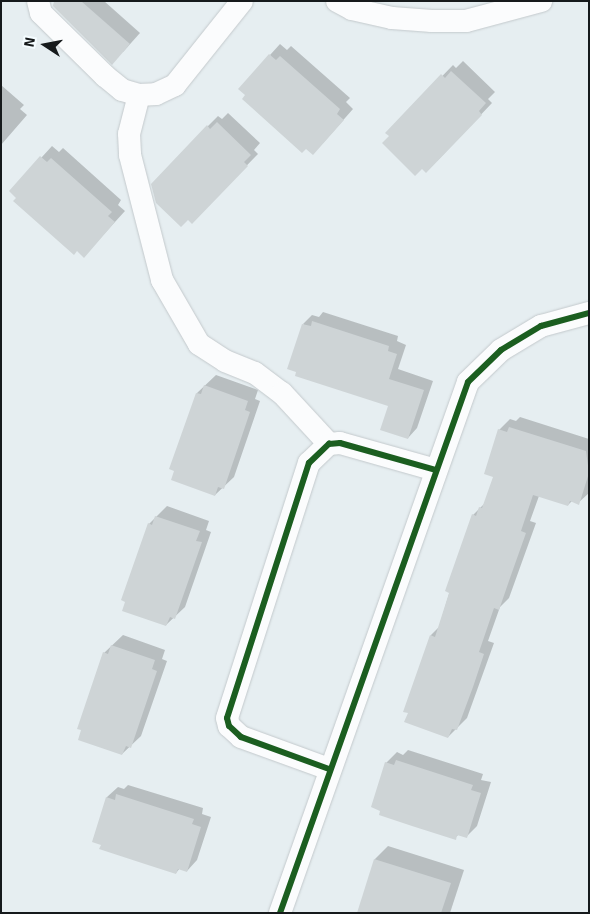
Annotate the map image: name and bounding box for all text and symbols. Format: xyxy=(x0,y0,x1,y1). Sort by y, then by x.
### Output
north arrow xyxy=(20,20,70,70)
text: N xyxy=(21,36,39,48)

